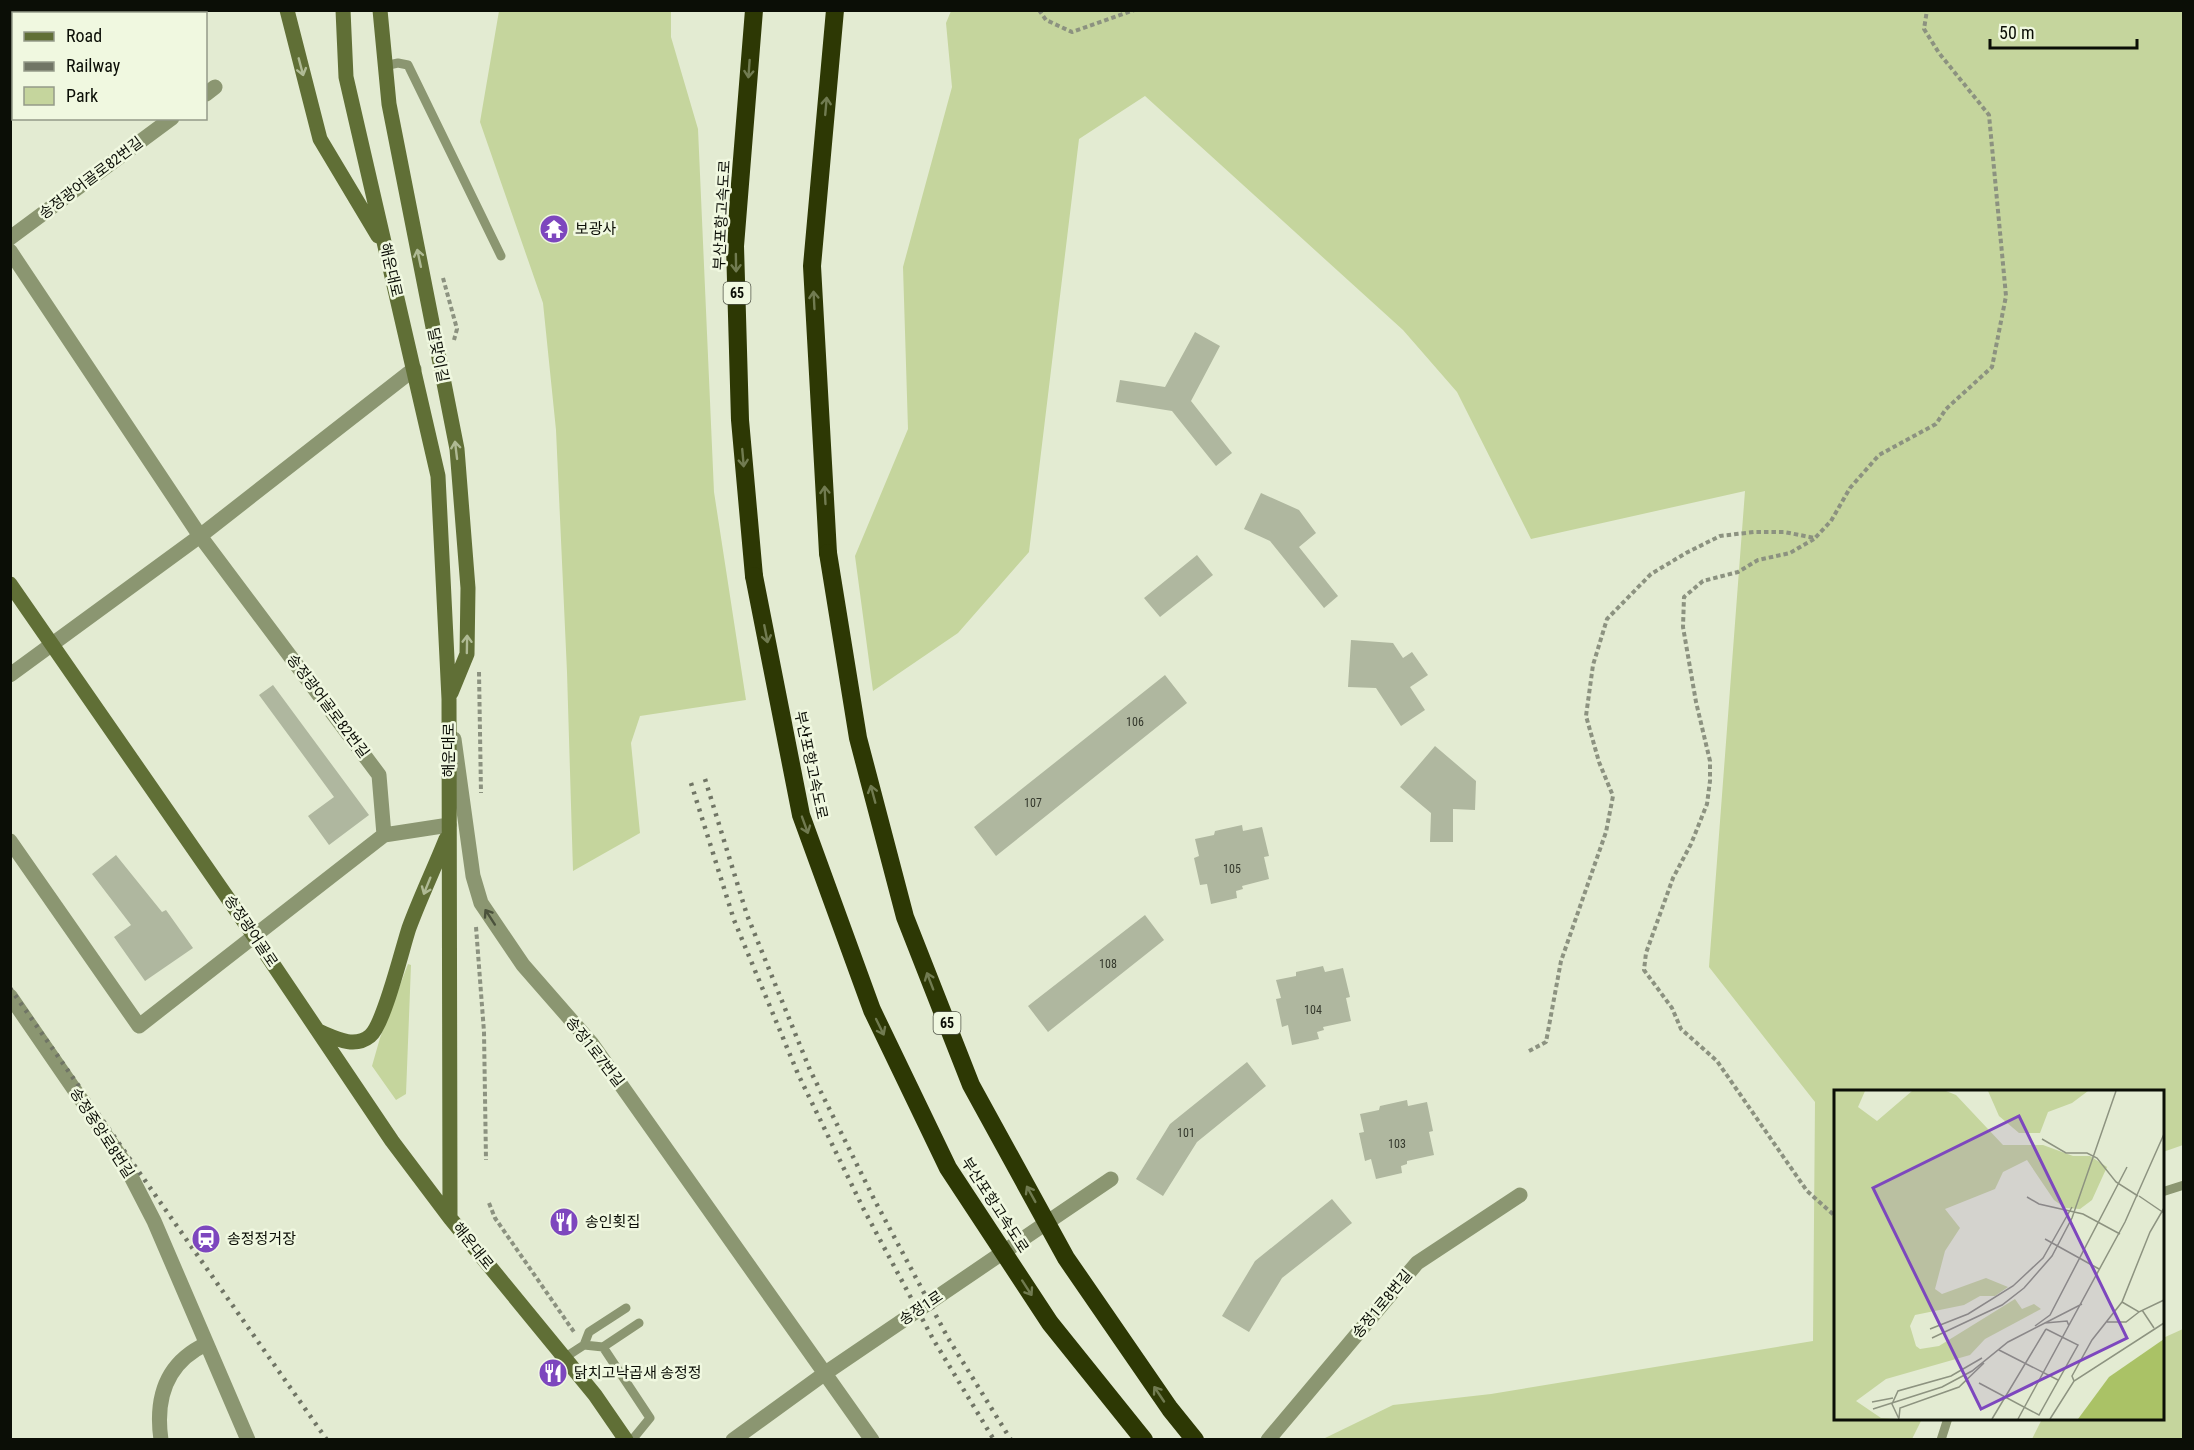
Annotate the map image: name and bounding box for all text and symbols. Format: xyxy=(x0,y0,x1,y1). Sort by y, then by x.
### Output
legend xyxy=(12,12,207,120)
scale bar xyxy=(1990,12,2137,50)
text: 50 m xyxy=(1999,22,2034,43)
text: Road xyxy=(66,25,102,46)
text: Railway xyxy=(66,55,121,76)
one-way arrow xyxy=(296,57,308,76)
one-way arrow xyxy=(744,58,755,78)
text: Park xyxy=(66,85,98,106)
one-way arrow xyxy=(821,96,832,116)
street label: 송정광어골로82번길 xyxy=(36,133,146,223)
street label: 부산포항고속도로 xyxy=(710,159,734,271)
temple icon: 보광사 xyxy=(538,213,570,245)
place label: 보광사 xyxy=(575,220,617,238)
street label: 해운대로 xyxy=(376,241,406,299)
one-way arrow xyxy=(413,249,424,269)
one-way arrow xyxy=(730,253,742,273)
road number: 65 xyxy=(724,282,750,304)
one-way arrow xyxy=(808,290,819,310)
street label: 달맞이길 xyxy=(424,326,452,384)
one-way arrow xyxy=(451,440,462,460)
one-way arrow xyxy=(738,448,749,468)
one-way arrow xyxy=(819,485,830,505)
one-way arrow xyxy=(761,623,772,643)
one-way arrow xyxy=(462,635,473,655)
street label: 송정광어골로82번길 xyxy=(283,651,373,761)
street label: 부산포항고속도로 xyxy=(791,709,831,821)
house number: 106 xyxy=(1126,715,1144,729)
street label: 해운대로 xyxy=(440,722,458,778)
one-way arrow xyxy=(867,785,878,804)
house number: 107 xyxy=(1024,796,1042,810)
one-way arrow xyxy=(800,815,811,834)
house number: 105 xyxy=(1223,862,1241,876)
one-way arrow xyxy=(421,876,432,895)
street label: 송정광어골로 xyxy=(220,892,282,970)
one-way arrow xyxy=(484,909,496,926)
house number: 108 xyxy=(1099,957,1117,971)
one-way arrow xyxy=(924,972,935,990)
house number: 104 xyxy=(1304,1003,1322,1017)
road number: 65 xyxy=(934,1012,960,1034)
street label: 송정1로7번길 xyxy=(562,1013,628,1091)
one-way arrow xyxy=(875,1018,886,1036)
street label: 송정중앙로8번길 xyxy=(66,1084,138,1182)
inset map xyxy=(1834,1090,2164,1420)
house number: 101 xyxy=(1177,1126,1195,1140)
house number: 103 xyxy=(1388,1137,1406,1151)
street label: 부산포항고속도로 xyxy=(957,1154,1033,1256)
one-way arrow xyxy=(1025,1186,1037,1203)
restaurant icon: 송인횟집 xyxy=(548,1206,580,1238)
place label: 송인횟집 xyxy=(585,1213,640,1231)
street label: 해운대로 xyxy=(449,1219,497,1273)
station icon: 송정정거장 xyxy=(190,1223,222,1255)
place label: 송정정거장 xyxy=(227,1230,296,1248)
street label: 송정1로8번길 xyxy=(1348,1266,1416,1342)
one-way arrow xyxy=(1021,1279,1033,1296)
street label: 송정1로 xyxy=(896,1287,946,1329)
restaurant icon: 닭치고낙곱새 송정정 xyxy=(537,1357,569,1389)
place label: 닭치고낙곱새 송정정 xyxy=(574,1364,702,1382)
one-way arrow xyxy=(1153,1386,1165,1402)

